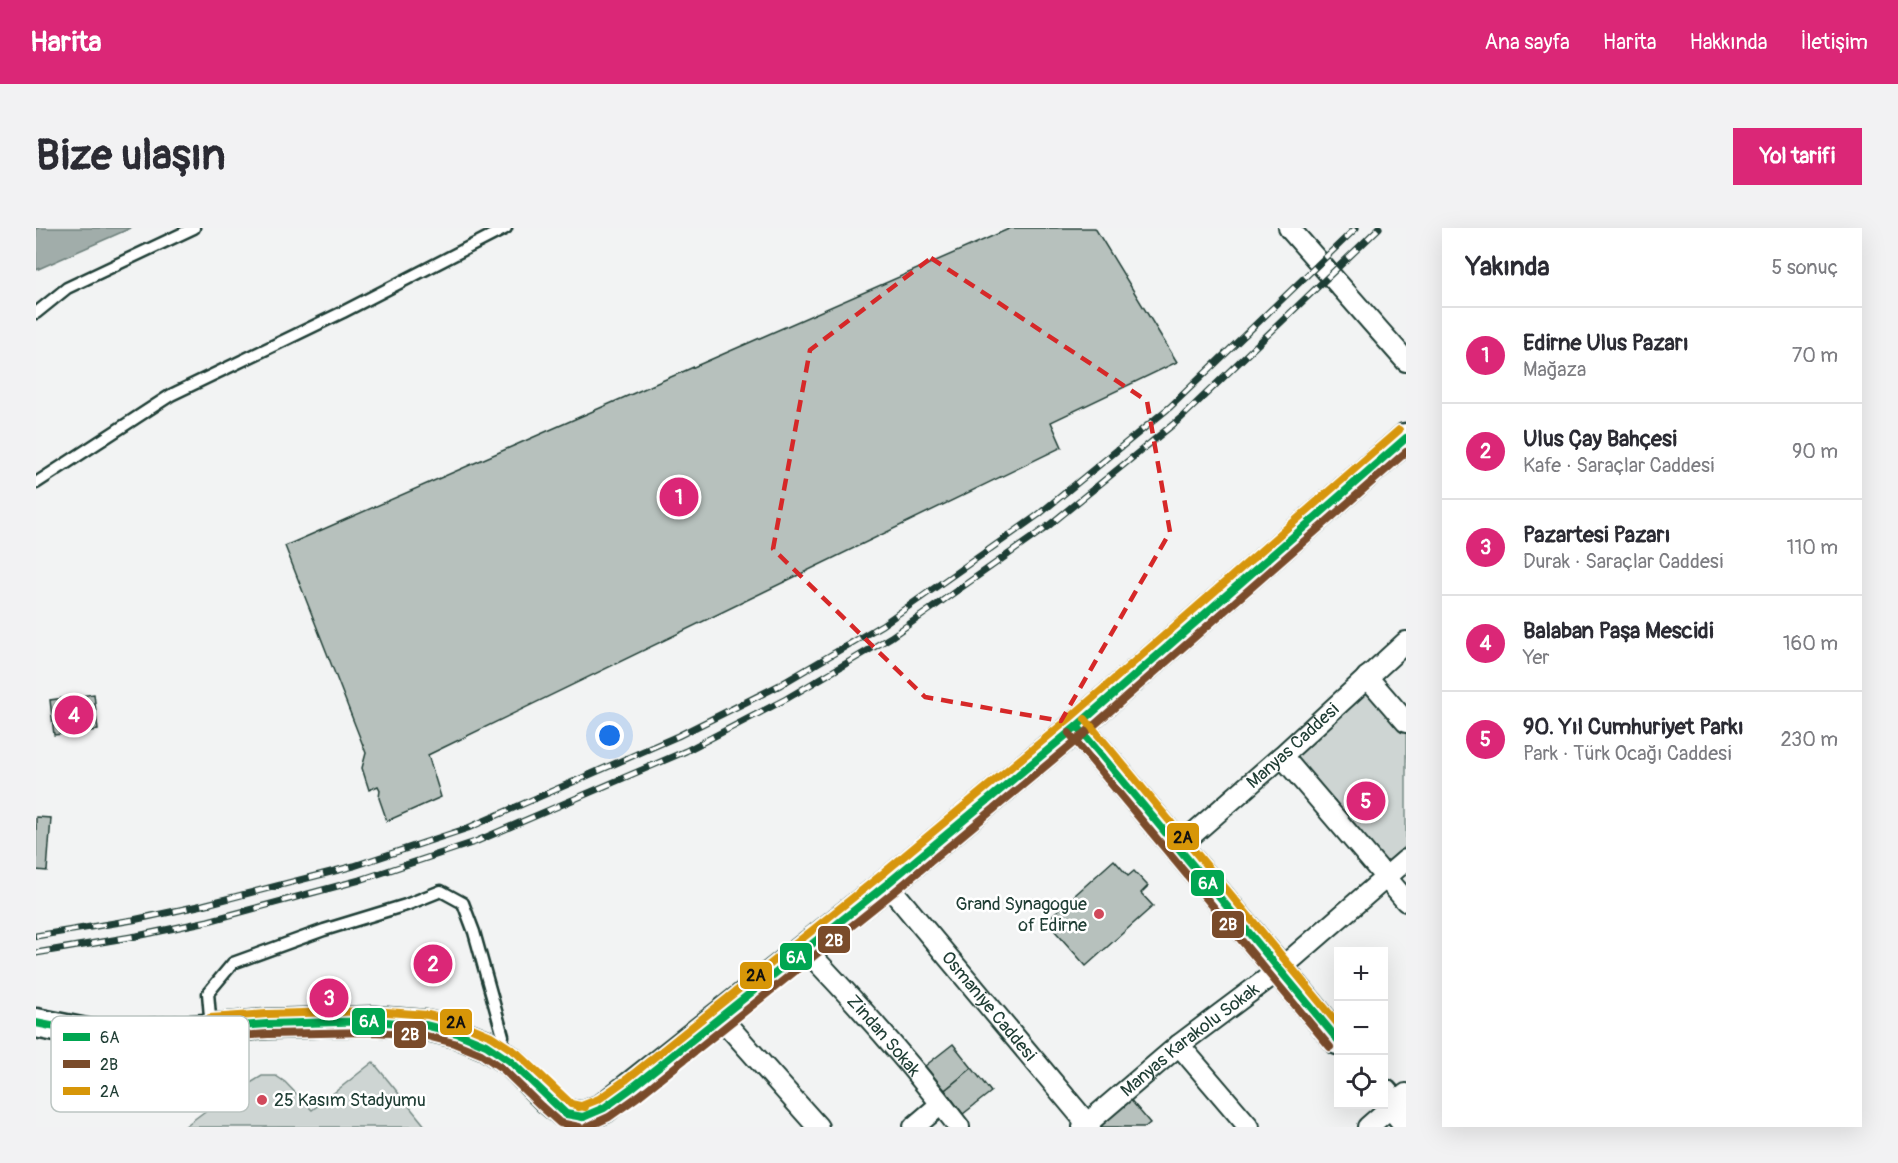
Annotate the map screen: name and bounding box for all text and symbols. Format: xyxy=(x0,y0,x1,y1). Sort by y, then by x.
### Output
text: Harita xyxy=(30,25,101,60)
text: Ana sayfa xyxy=(1484,29,1570,56)
text: Harita xyxy=(1603,29,1656,56)
text: Hakkında xyxy=(1689,29,1768,56)
text: İletişim xyxy=(1801,29,1868,56)
button: Yol tarifi xyxy=(1733,128,1862,185)
text: Bize ulaşın xyxy=(36,130,226,182)
text: Yakında xyxy=(1466,251,1550,283)
text: 5 sonuç xyxy=(1772,255,1838,280)
text: Edirne Ulus Pazarı xyxy=(1523,329,1689,357)
text: 1 xyxy=(1482,343,1489,368)
text: 70 m xyxy=(1792,343,1838,368)
text: Mağaza xyxy=(1523,357,1586,382)
text: Ulus Çay Bahçesi xyxy=(1523,425,1677,453)
text: 2 xyxy=(1480,439,1491,464)
text: 90 m xyxy=(1792,439,1838,464)
text: Kafe · Saraçlar Caddesi xyxy=(1523,453,1714,478)
pin: 1 xyxy=(660,474,698,520)
text: Pazartesi Pazarı xyxy=(1523,521,1670,549)
text: 3 xyxy=(1480,535,1491,560)
text: 110 m xyxy=(1787,535,1838,560)
text: Durak · Saraçlar Caddesi xyxy=(1523,549,1723,574)
text: Balaban Paşa Mescidi xyxy=(1523,617,1714,645)
text: 4 xyxy=(1480,631,1491,656)
text: 160 m xyxy=(1783,631,1838,656)
text: Yer xyxy=(1523,645,1549,670)
pin: 4 xyxy=(54,692,93,738)
street label: Manyas Caddesi xyxy=(1242,698,1344,794)
text: 90. Yıl Cumhuriyet Parkı xyxy=(1523,713,1744,741)
your location xyxy=(595,721,624,750)
text: 5 xyxy=(1480,727,1491,752)
text: 230 m xyxy=(1781,727,1838,752)
text: Park · Türk Ocağı Caddesi xyxy=(1523,741,1732,766)
pin: 5 xyxy=(1346,778,1386,824)
line badge: 2A xyxy=(1166,822,1200,851)
text: 2A xyxy=(1173,828,1193,848)
line badge: 6A xyxy=(1190,869,1225,897)
text: 6A xyxy=(1198,874,1218,894)
place label: Grand Synagogue of Edirne xyxy=(955,893,1087,937)
marker: Grand Synagogue of Edirne xyxy=(1092,907,1106,921)
line badge: 2B xyxy=(1211,910,1245,939)
text: 2B xyxy=(1219,915,1237,935)
line badge: 2B xyxy=(817,925,851,954)
text: 2B xyxy=(825,931,843,951)
pin: 2 xyxy=(414,942,452,986)
line badge: 6A xyxy=(779,942,813,971)
street label: Osmaniye Caddesi xyxy=(936,947,1041,1066)
map controls xyxy=(1334,947,1388,1109)
button: + xyxy=(1334,947,1388,1001)
text: 6A xyxy=(786,948,806,968)
line badge: 2A xyxy=(739,961,773,990)
text: 2A xyxy=(746,966,766,986)
pin: 3 xyxy=(310,976,348,1020)
street label: Manyas Karakolu Sokak xyxy=(1116,978,1264,1102)
street label: Zindan Sokak xyxy=(842,990,926,1082)
button: − xyxy=(1334,1001,1388,1055)
line badge: 6A xyxy=(351,1007,386,1036)
line badge: 2A xyxy=(439,1008,473,1036)
text: 6A xyxy=(359,1012,379,1032)
text: 2A xyxy=(446,1013,466,1033)
legend xyxy=(51,1016,249,1112)
line badge: 2B xyxy=(393,1020,427,1049)
text: 2B xyxy=(401,1025,419,1045)
text: 6A xyxy=(100,1028,120,1048)
text: 2B xyxy=(100,1055,118,1075)
button: locate xyxy=(1334,1055,1388,1109)
text: 2A xyxy=(100,1082,119,1102)
place label: 25 Kasım Stadyumu xyxy=(274,1089,426,1112)
marker: 25 Kasım Stadyumu xyxy=(255,1093,269,1107)

